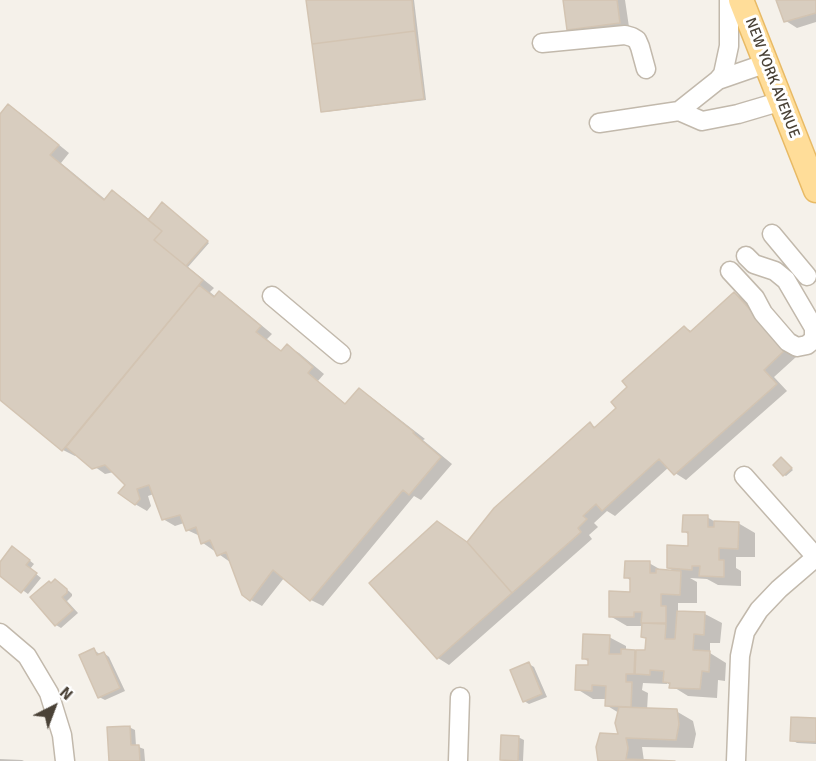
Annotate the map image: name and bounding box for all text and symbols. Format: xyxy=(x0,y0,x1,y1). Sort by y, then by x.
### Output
street label: NEW YORK AVENUE xyxy=(741,15,803,141)
north arrow xyxy=(24,677,84,737)
text: N xyxy=(55,682,77,705)

